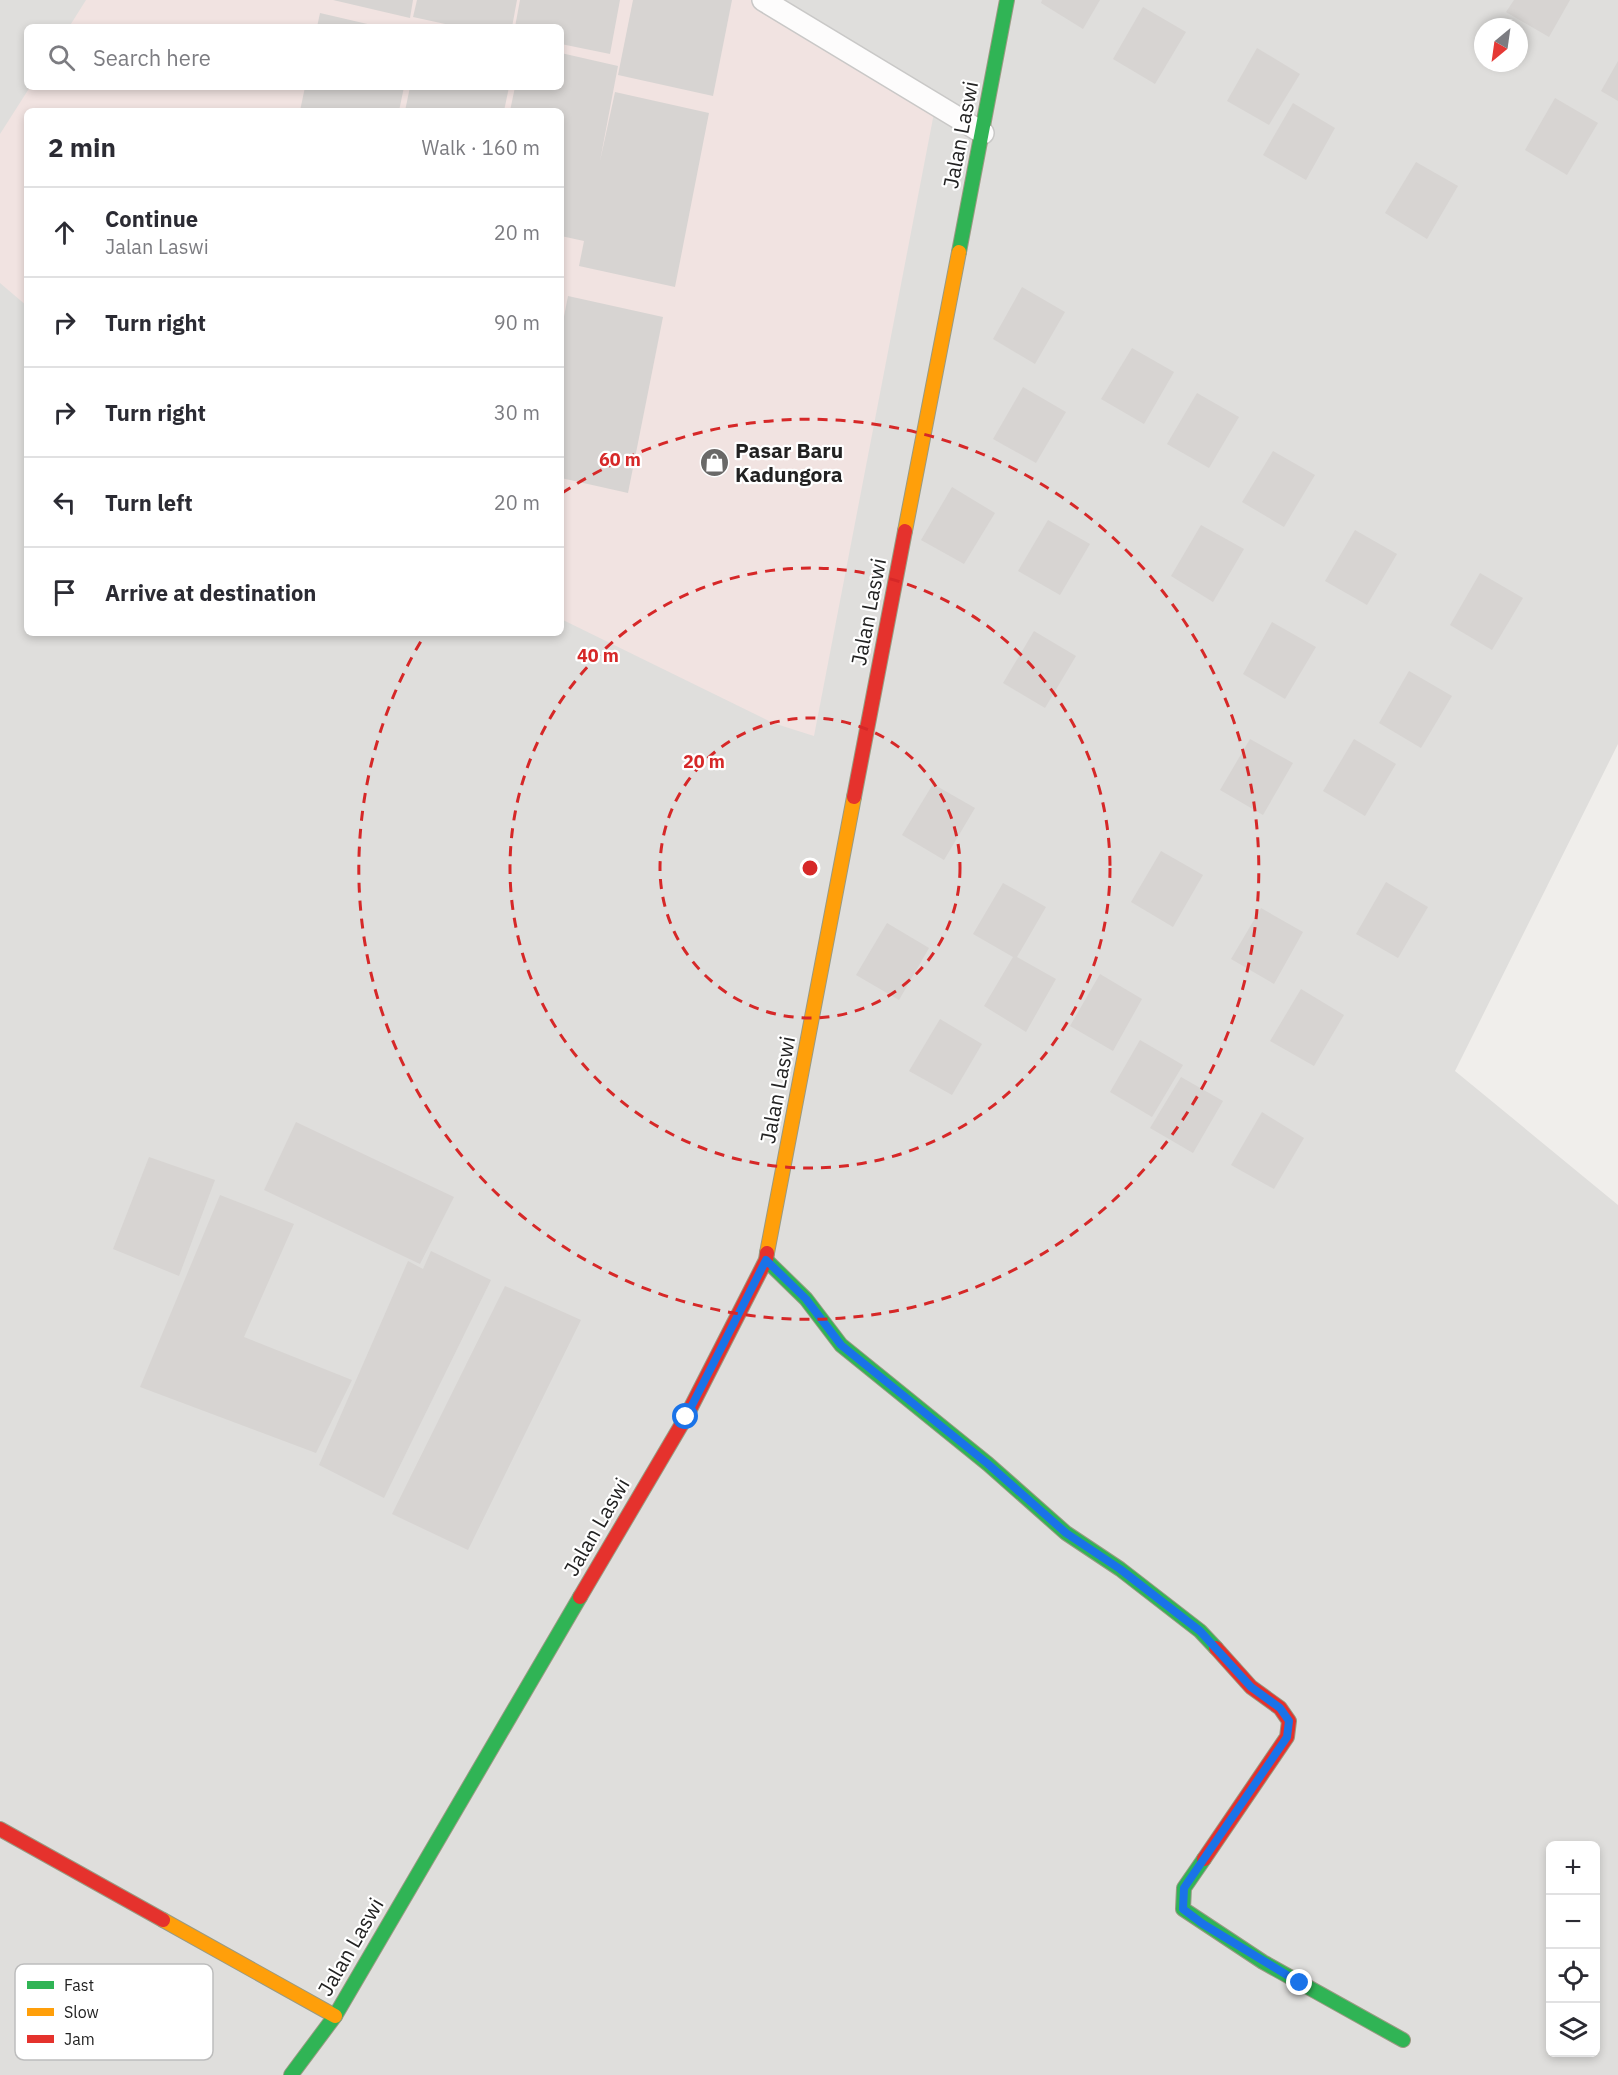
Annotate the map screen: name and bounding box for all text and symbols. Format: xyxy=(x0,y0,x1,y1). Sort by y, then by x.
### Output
north arrow xyxy=(1474,18,1528,72)
search box xyxy=(24,24,564,90)
icon: search xyxy=(45,41,78,74)
text: Search here xyxy=(93,43,211,72)
street label: Jalan Laswi xyxy=(936,79,984,191)
text: 2 min xyxy=(48,130,116,164)
text: Walk · 160 m xyxy=(422,134,540,161)
text: Continue xyxy=(105,204,198,233)
icon: ahead xyxy=(48,216,81,249)
text: 20 m xyxy=(494,219,540,246)
text: Jalan Laswi xyxy=(105,233,209,260)
icon: right xyxy=(48,306,81,339)
text: Turn right xyxy=(105,308,206,337)
text: 90 m xyxy=(494,309,540,336)
icon: right xyxy=(48,396,81,429)
text: Turn right xyxy=(105,398,206,427)
text: 30 m xyxy=(494,399,540,426)
place label: Pasar Baru Kadungora xyxy=(735,436,843,488)
shop icon: Pasar Baru Kadungora xyxy=(698,447,730,479)
text: 60 m xyxy=(599,448,641,471)
icon: left xyxy=(48,486,81,519)
text: Turn left xyxy=(105,488,193,517)
text: 20 m xyxy=(494,489,540,516)
street label: Jalan Laswi xyxy=(844,556,892,668)
icon: arrive xyxy=(48,576,81,609)
text: Arrive at destination xyxy=(105,578,316,607)
text: 40 m xyxy=(577,644,619,667)
text: 20 m xyxy=(683,750,725,773)
centre of rings xyxy=(800,858,820,878)
street label: Jalan Laswi xyxy=(753,1034,801,1146)
route start xyxy=(672,1403,698,1429)
street label: Jalan Laswi xyxy=(557,1472,635,1581)
map controls xyxy=(1546,1841,1600,2057)
button: + xyxy=(1546,1841,1600,1895)
street label: Jalan Laswi xyxy=(311,1892,389,2001)
button: − xyxy=(1546,1895,1600,1949)
button: locate xyxy=(1546,1949,1600,2003)
legend xyxy=(15,1964,213,2060)
route end xyxy=(1286,1969,1312,1995)
text: Fast xyxy=(64,1975,94,1995)
text: Slow xyxy=(64,2002,99,2022)
button: layers xyxy=(1546,2003,1600,2057)
text: Jam xyxy=(64,2029,95,2049)

